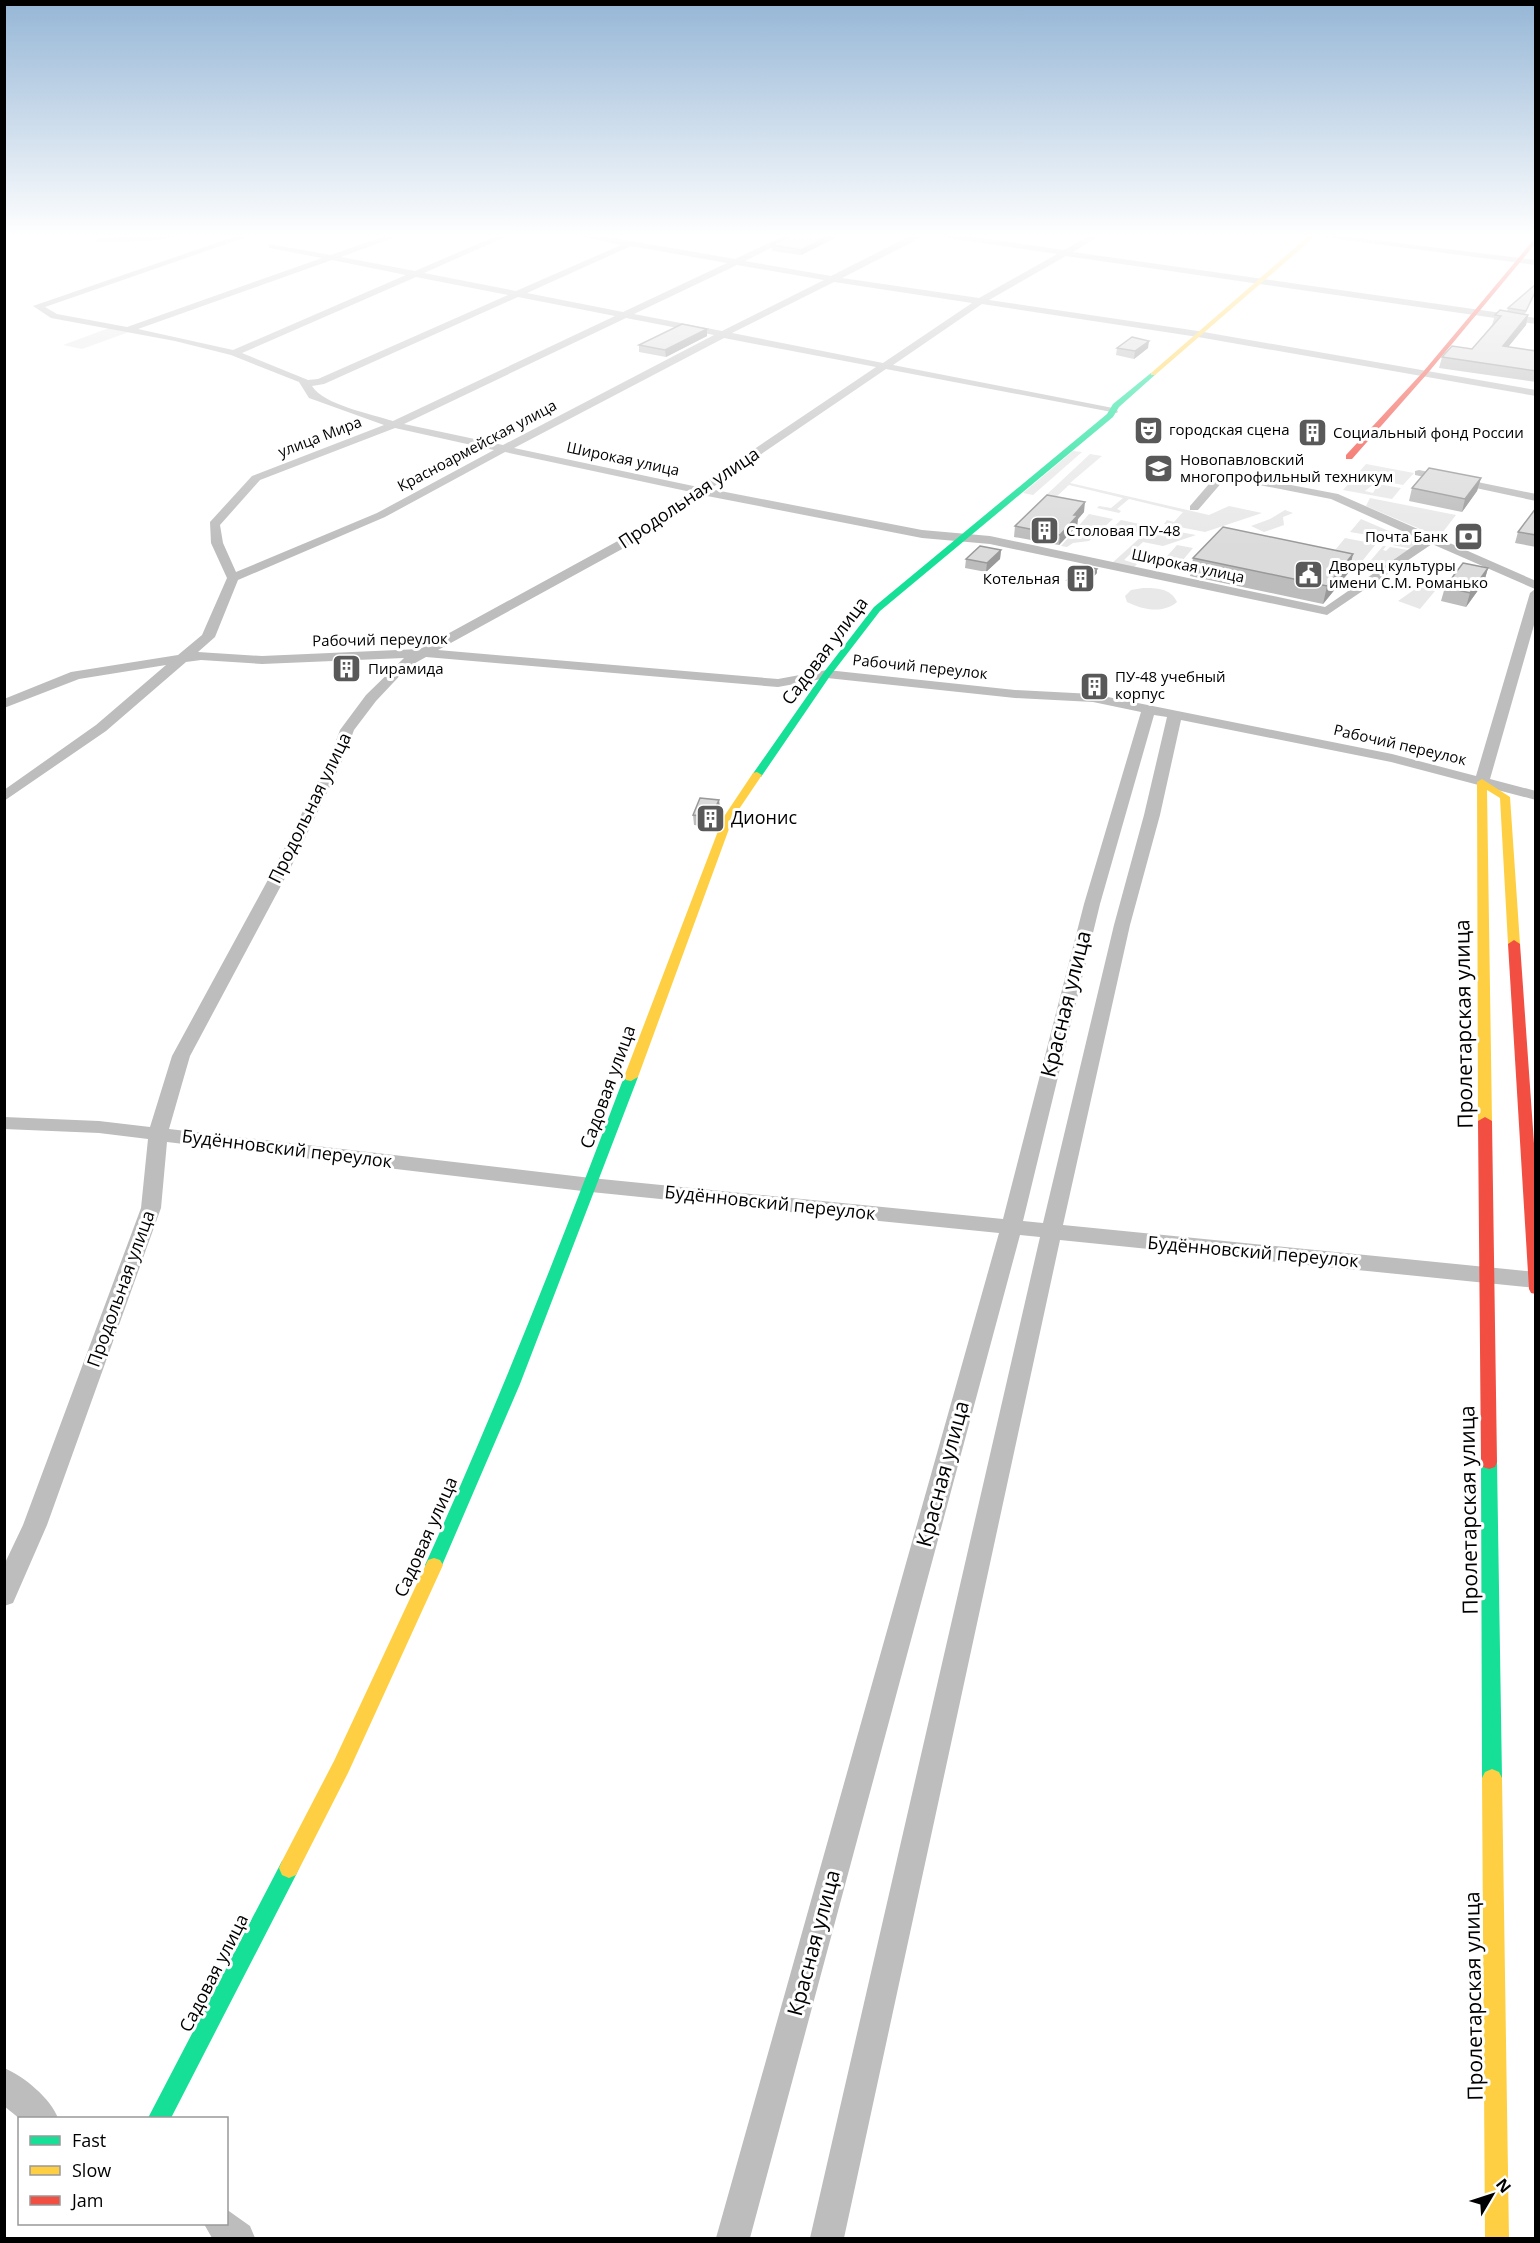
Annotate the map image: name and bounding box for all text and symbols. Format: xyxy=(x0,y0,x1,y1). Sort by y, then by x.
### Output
street label: Красноармейская улица xyxy=(393,395,560,496)
street label: улица Мира xyxy=(275,411,364,461)
theatre icon: городская сцена xyxy=(1132,414,1164,446)
building icon: Социальный фонд России xyxy=(1296,417,1328,449)
place label: городская сцена xyxy=(1169,419,1290,439)
place label: Социальный фонд России xyxy=(1333,422,1524,442)
street label: Широкая улица xyxy=(565,436,681,480)
street label: Продольная улица xyxy=(613,441,764,553)
place label: Новопавловский многопрофильный техникум xyxy=(1180,449,1393,486)
school or university icon: Новопавловский многопрофильный техникум xyxy=(1143,453,1175,485)
building icon: Столовая ПУ-48 xyxy=(1029,515,1061,547)
place label: Столовая ПУ-48 xyxy=(1066,520,1180,540)
bank icon: Почта Банк xyxy=(1453,521,1485,553)
place label: Почта Банк xyxy=(1365,526,1448,546)
street label: Широкая улица xyxy=(1130,543,1246,587)
place label: Дворец культуры имени С.М. Романько xyxy=(1329,555,1488,592)
public building icon: Дворец культуры имени С.М. Романько xyxy=(1292,559,1324,591)
building icon: Котельная xyxy=(1065,563,1097,595)
place label: Котельная xyxy=(983,568,1060,588)
street label: Садовая улица xyxy=(776,591,873,709)
street label: Рабочий переулок xyxy=(312,628,448,650)
street label: Рабочий переулок xyxy=(852,649,989,683)
building icon: Пирамида xyxy=(331,653,363,685)
place label: Пирамида xyxy=(368,658,443,678)
place label: ПУ-48 учебный корпус xyxy=(1115,666,1226,703)
building icon: ПУ-48 учебный корпус xyxy=(1078,670,1110,702)
street label: Рабочий переулок xyxy=(1332,719,1469,769)
street label: Продольная улица xyxy=(262,728,356,887)
building icon: Дионис xyxy=(694,802,726,834)
place label: Дионис xyxy=(731,805,797,829)
street label: Пролетарская улица xyxy=(1447,919,1479,1129)
street label: Красная улица xyxy=(1033,928,1097,1080)
street label: Садовая улица xyxy=(574,1022,640,1152)
street label: Будённовский переулок xyxy=(181,1123,394,1173)
street label: Будённовский переулок xyxy=(664,1179,877,1225)
street label: Продольная улица xyxy=(81,1207,160,1370)
street label: Будённовский переулок xyxy=(1147,1230,1360,1272)
street label: Красная улица xyxy=(909,1398,975,1550)
street label: Пролетарская улица xyxy=(1452,1405,1484,1615)
street label: Садовая улица xyxy=(388,1473,462,1601)
street label: Красная улица xyxy=(780,1867,846,2019)
street label: Пролетарская улица xyxy=(1457,1891,1489,2101)
street label: Садовая улица xyxy=(173,1909,253,2036)
legend xyxy=(18,2117,228,2225)
text: Fast xyxy=(72,2128,106,2152)
text: Slow xyxy=(72,2158,111,2182)
north arrow xyxy=(1462,2165,1522,2225)
text: N xyxy=(1491,2174,1516,2198)
text: Jam xyxy=(70,2188,104,2212)

